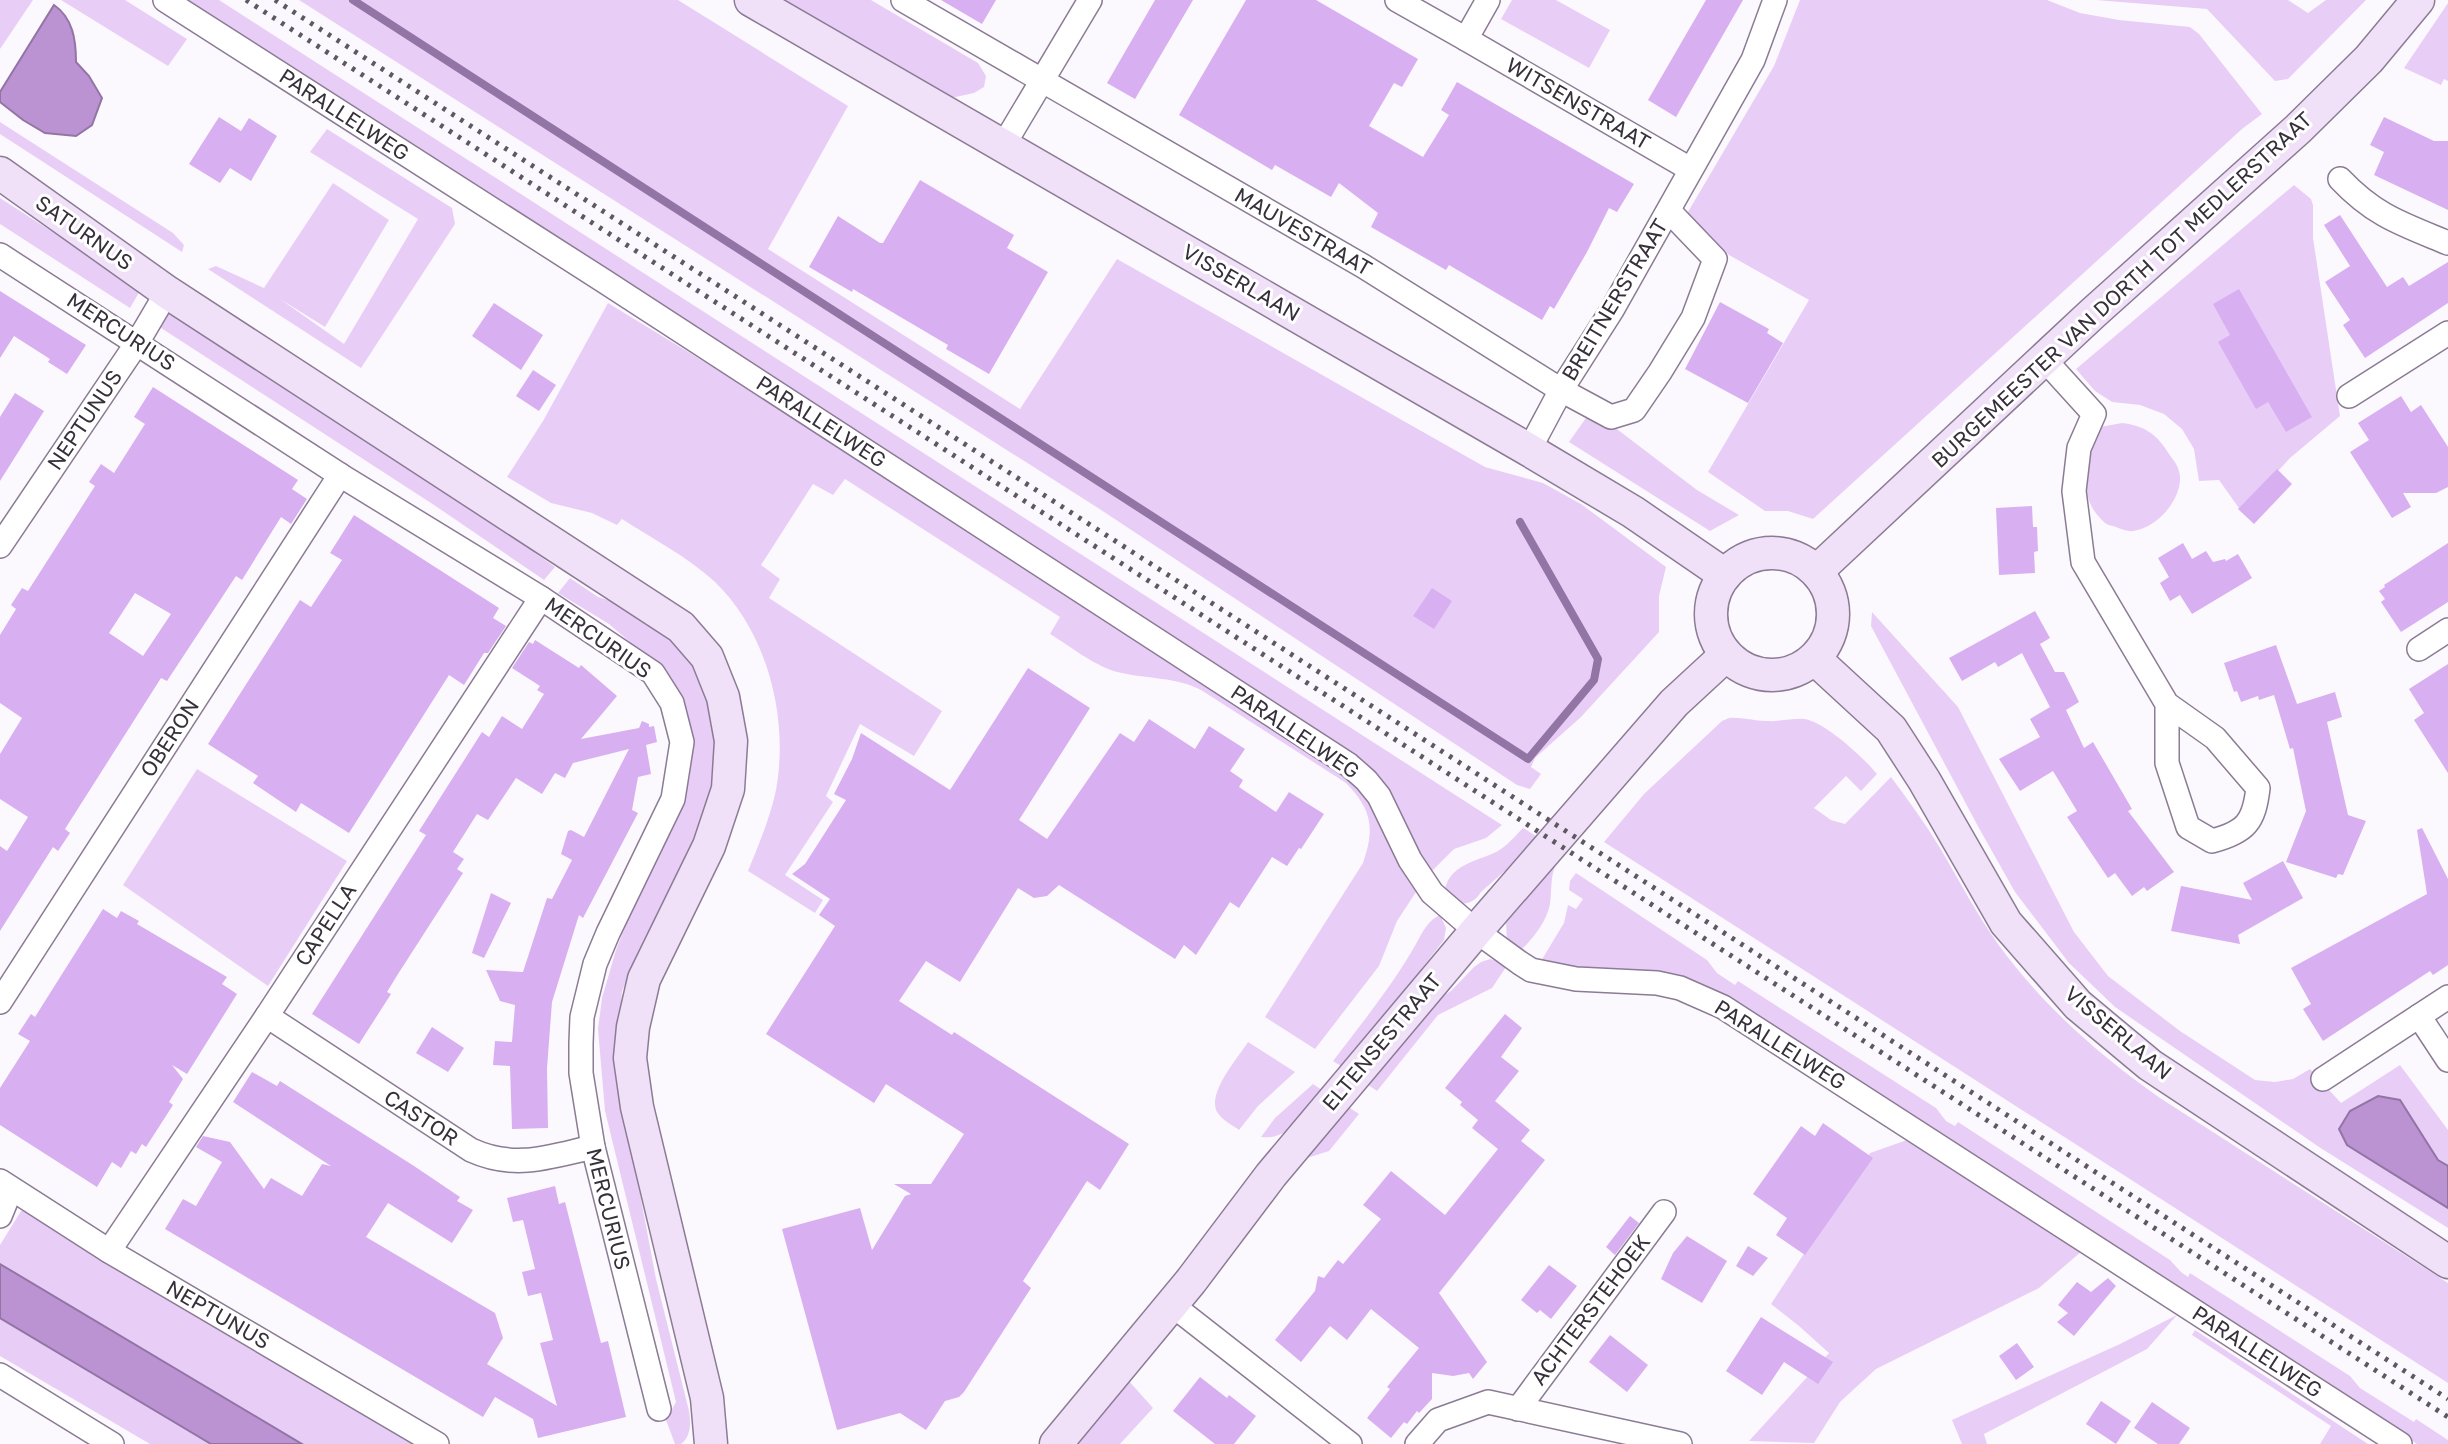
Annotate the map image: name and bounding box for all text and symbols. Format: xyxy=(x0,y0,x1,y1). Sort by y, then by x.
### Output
street label: WITSENSTRAAT xyxy=(1502,51,1655,155)
street label: PARALLELWEG xyxy=(275,63,414,166)
street label: BURGEMEESTER VAN DORTH TOT MEDLERSTRAAT xyxy=(1926,106,2317,473)
street label: MAUVESTRAAT xyxy=(1230,181,1377,281)
street label: SATURNUS xyxy=(31,189,138,275)
street label: BREITNERSTRAAT xyxy=(1556,214,1673,385)
street label: VISSERLAAN xyxy=(1178,238,1305,326)
street label: MERCURIUS xyxy=(62,286,181,376)
street label: NEPTUNUS xyxy=(41,364,127,475)
street label: PARALLELWEG xyxy=(752,370,891,473)
street label: MERCURIUS xyxy=(540,591,657,684)
street label: PARALLELWEG xyxy=(1226,679,1365,784)
street label: OBERON xyxy=(134,693,204,782)
street label: CAPELLA xyxy=(289,878,361,971)
street label: ELTENSESTRAAT xyxy=(1316,967,1446,1115)
street label: VISSERLAAN xyxy=(2060,980,2177,1085)
street label: PARALLELWEG xyxy=(1710,993,1851,1095)
street label: CASTOR xyxy=(380,1084,464,1151)
street label: MERCURIUS xyxy=(581,1145,637,1272)
street label: ACHTERSTEHOEK xyxy=(1525,1229,1655,1390)
street label: NEPTUNUS xyxy=(162,1274,275,1354)
street label: PARALLELWEG xyxy=(2188,1300,2327,1403)

